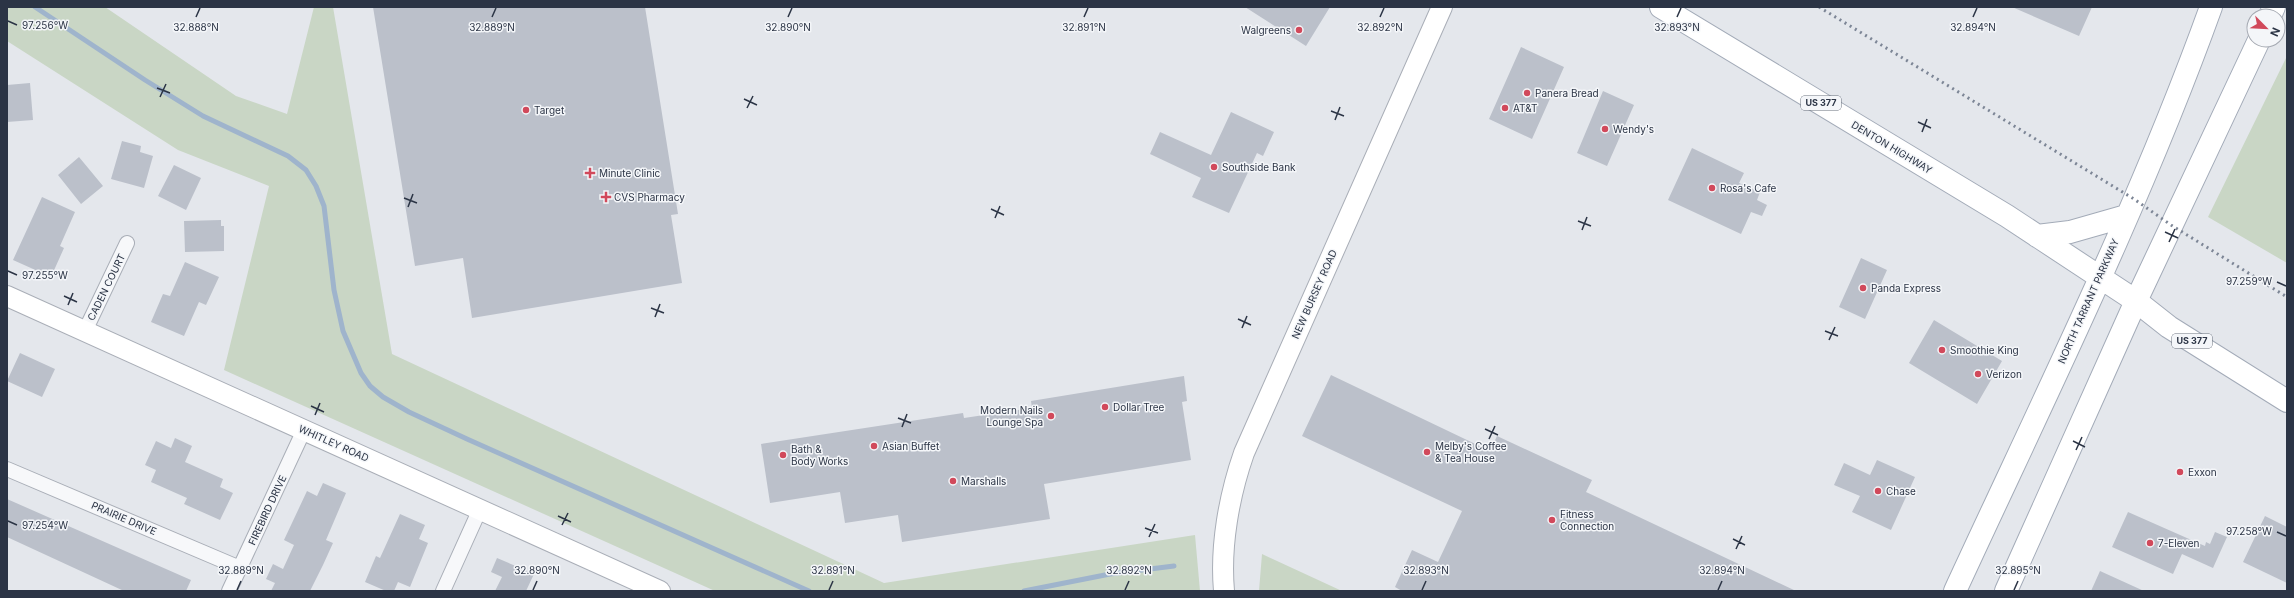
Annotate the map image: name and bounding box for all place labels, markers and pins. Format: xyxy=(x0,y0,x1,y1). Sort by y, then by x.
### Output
place label: Walgreens xyxy=(1241,24,1291,36)
marker: Walgreens xyxy=(1294,25,1304,35)
place label: Panera Bread xyxy=(1535,87,1599,99)
marker: Panera Bread xyxy=(1522,88,1532,98)
place label: AT&T xyxy=(1513,102,1538,114)
marker: AT&T xyxy=(1500,103,1510,113)
place label: Target xyxy=(534,104,565,116)
marker: Target xyxy=(521,105,531,115)
place label: Wendy's xyxy=(1613,123,1654,135)
marker: Wendy's xyxy=(1600,124,1610,134)
place label: Southside Bank xyxy=(1222,161,1296,173)
marker: Southside Bank xyxy=(1209,162,1219,172)
marker: Minute Clinic xyxy=(584,167,596,179)
place label: Minute Clinic xyxy=(599,167,661,179)
place label: Rosa's Cafe xyxy=(1720,182,1777,194)
marker: Rosa's Cafe xyxy=(1707,183,1717,193)
place label: CVS Pharmacy xyxy=(614,191,685,203)
marker: CVS Pharmacy xyxy=(601,192,611,202)
place label: Panda Express xyxy=(1871,282,1941,294)
marker: Panda Express xyxy=(1858,283,1868,293)
place label: Smoothie King xyxy=(1950,344,2019,356)
marker: Smoothie King xyxy=(1937,345,1947,355)
place label: Verizon xyxy=(1986,368,2022,380)
marker: Verizon xyxy=(1973,369,1983,379)
place label: Dollar Tree xyxy=(1113,401,1165,413)
marker: Dollar Tree xyxy=(1100,402,1110,412)
place label: Modern Nails Lounge Spa xyxy=(980,404,1043,428)
marker: Modern Nails Lounge Spa xyxy=(1046,411,1056,421)
place label: Asian Buffet xyxy=(882,440,940,452)
place label: Melby's Coffee & Tea House xyxy=(1435,440,1507,464)
marker: Asian Buffet xyxy=(869,441,879,451)
place label: Bath & Body Works xyxy=(791,443,848,467)
marker: Melby's Coffee & Tea House xyxy=(1422,447,1432,457)
marker: Bath & Body Works xyxy=(778,450,788,460)
place label: Exxon xyxy=(2188,466,2217,478)
marker: Exxon xyxy=(2175,467,2185,477)
place label: Marshalls xyxy=(961,475,1006,487)
marker: Marshalls xyxy=(948,476,958,486)
place label: Chase xyxy=(1886,485,1916,497)
marker: Chase xyxy=(1873,486,1883,496)
place label: Fitness Connection xyxy=(1560,508,1614,532)
marker: Fitness Connection xyxy=(1547,515,1557,525)
place label: 7-Eleven xyxy=(2158,537,2200,549)
marker: 7-Eleven xyxy=(2145,538,2155,548)

